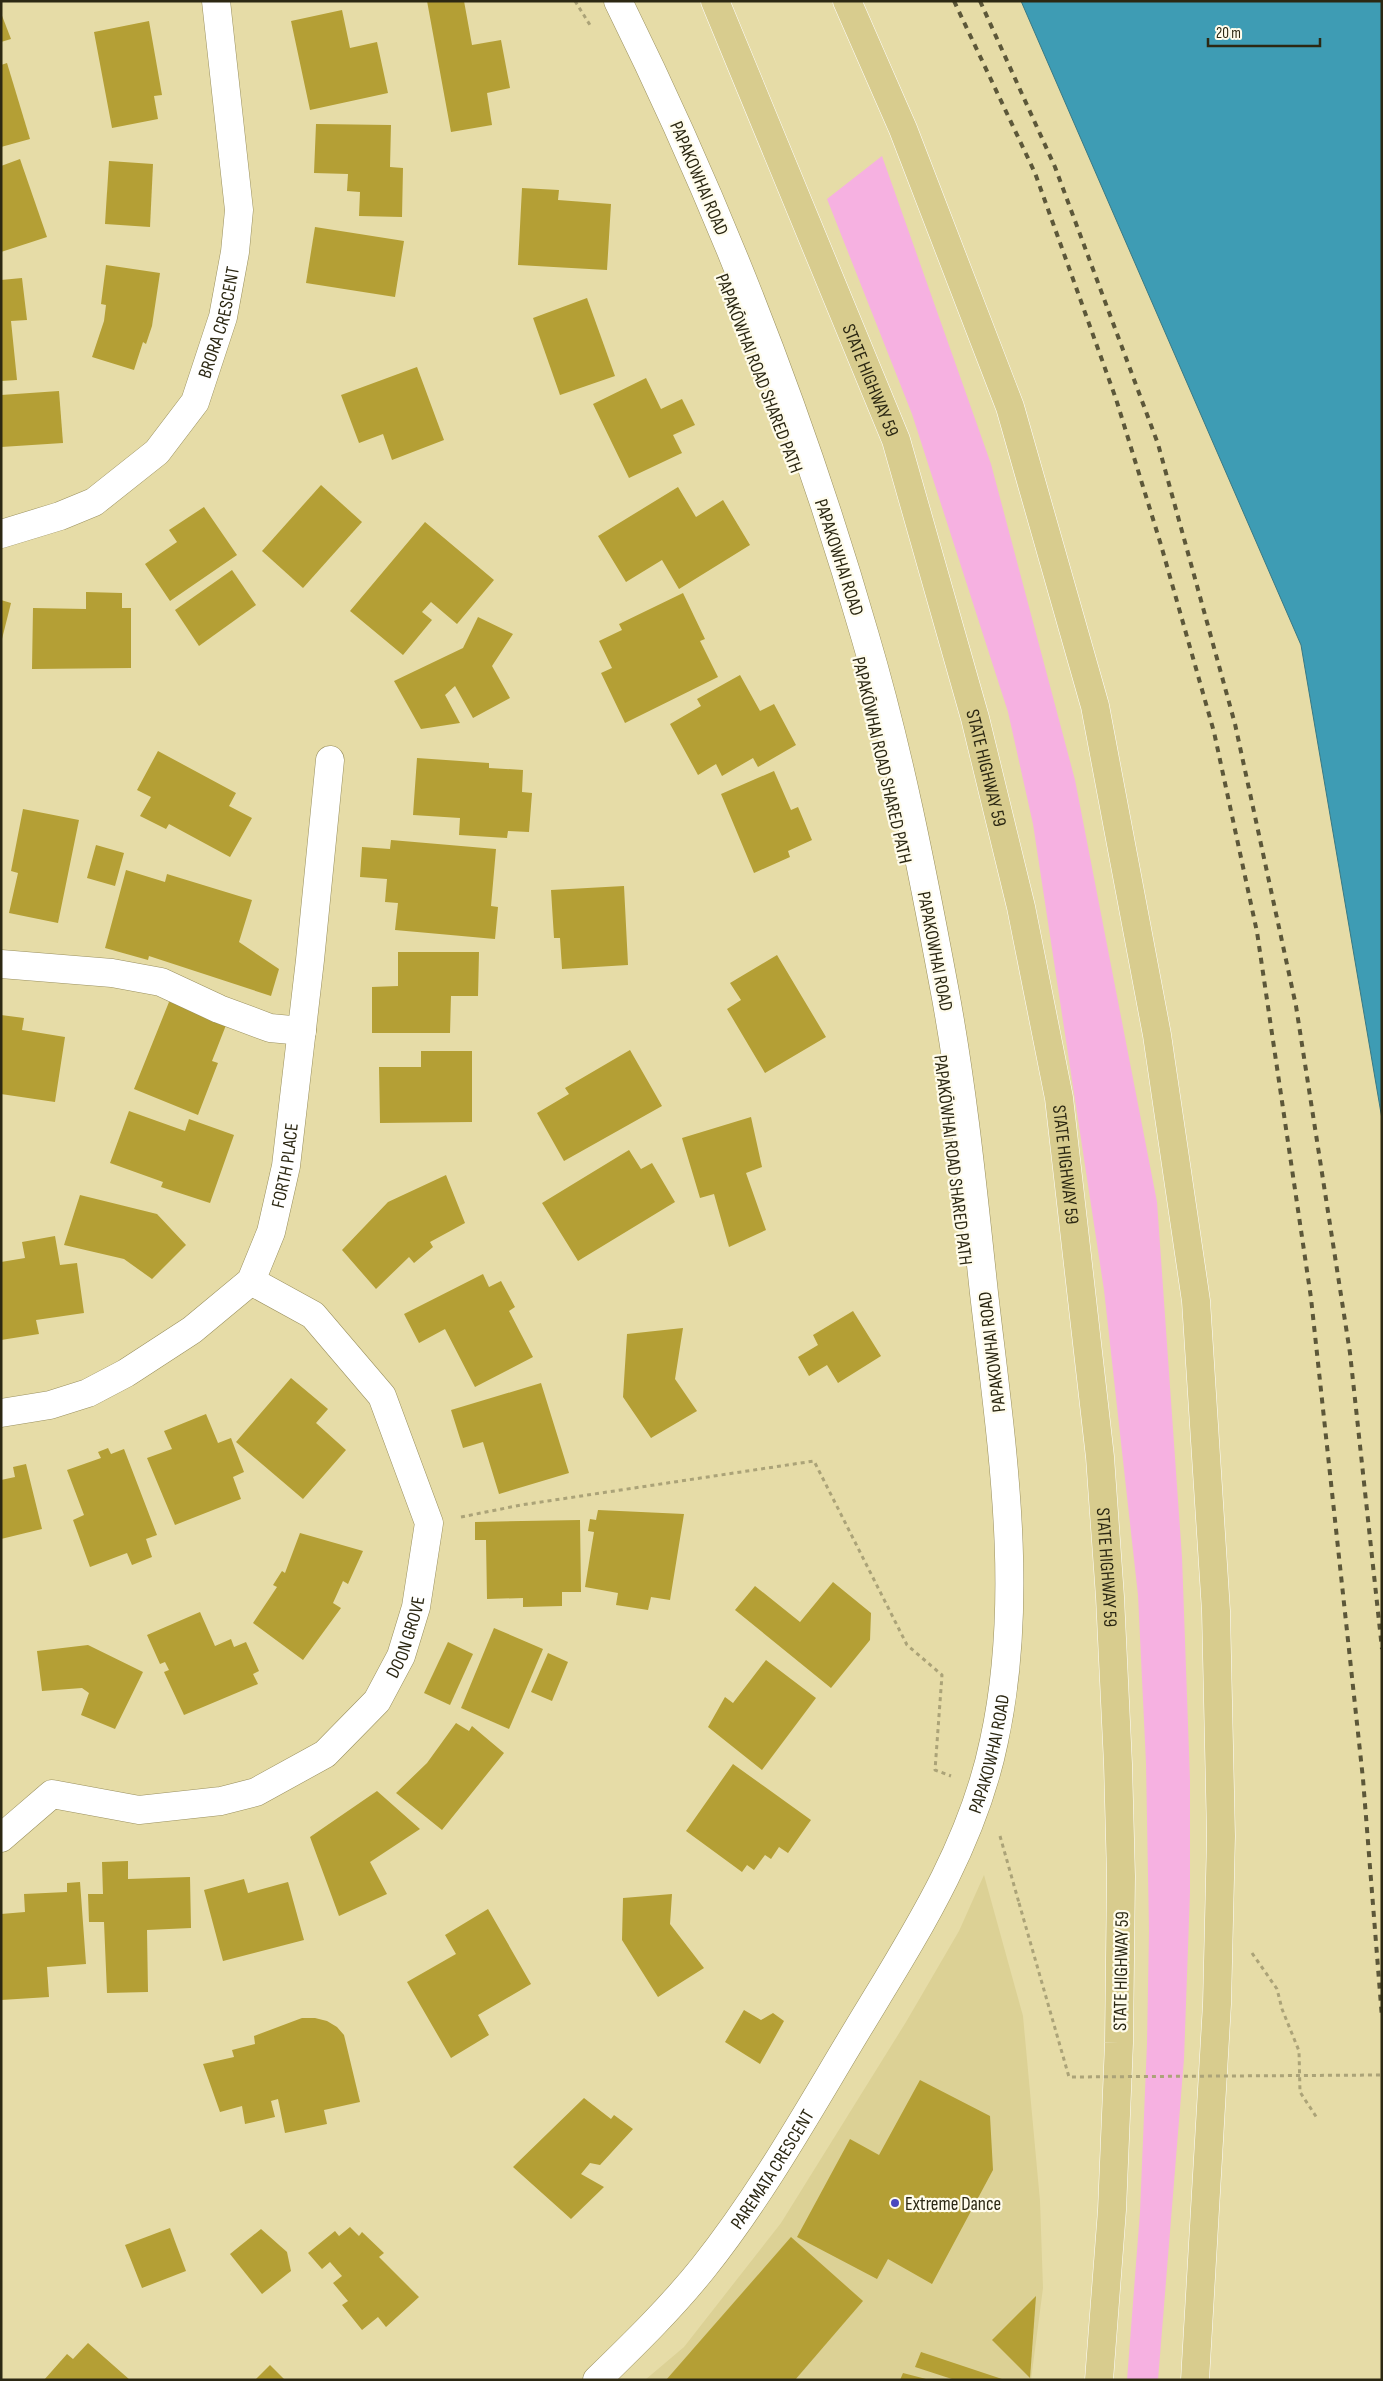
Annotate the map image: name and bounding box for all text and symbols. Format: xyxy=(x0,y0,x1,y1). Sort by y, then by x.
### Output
scale bar xyxy=(1208,15,1320,47)
text: 20 m xyxy=(1216,24,1241,43)
street label: PAPAKOWHAI ROAD xyxy=(664,118,733,239)
street label: BRORA CRESCENT xyxy=(194,265,245,381)
street label: PAPAKŌWHAI ROAD SHARED PATH xyxy=(710,271,807,476)
street label: STATE HIGHWAY 59 xyxy=(836,321,903,440)
street label: PAPAKOWHAI ROAD xyxy=(809,496,868,619)
street label: PAPAKŌWHAI ROAD SHARED PATH xyxy=(847,655,917,866)
street label: STATE HIGHWAY 59 xyxy=(960,707,1011,829)
street label: PAPAKOWHAI ROAD xyxy=(912,889,957,1013)
street label: PAPAKŌWHAI ROAD SHARED PATH xyxy=(928,1054,977,1267)
street label: STATE HIGHWAY 59 xyxy=(1047,1104,1083,1225)
street label: FORTH PLACE xyxy=(267,1122,304,1210)
street label: PAPAKOWHAI ROAD xyxy=(974,1290,1011,1413)
street label: STATE HIGHWAY 59 xyxy=(1091,1507,1121,1628)
street label: DOON GROVE xyxy=(381,1595,430,1682)
street label: PAPAKOWHAI ROAD xyxy=(964,1693,1015,1817)
street label: STATE HIGHWAY 59 xyxy=(1109,1911,1134,2031)
street label: PAREMATA CRESCENT xyxy=(726,2105,820,2234)
place label: Extreme Dance xyxy=(905,2193,1001,2216)
marker: Extreme Dance xyxy=(889,2197,901,2209)

